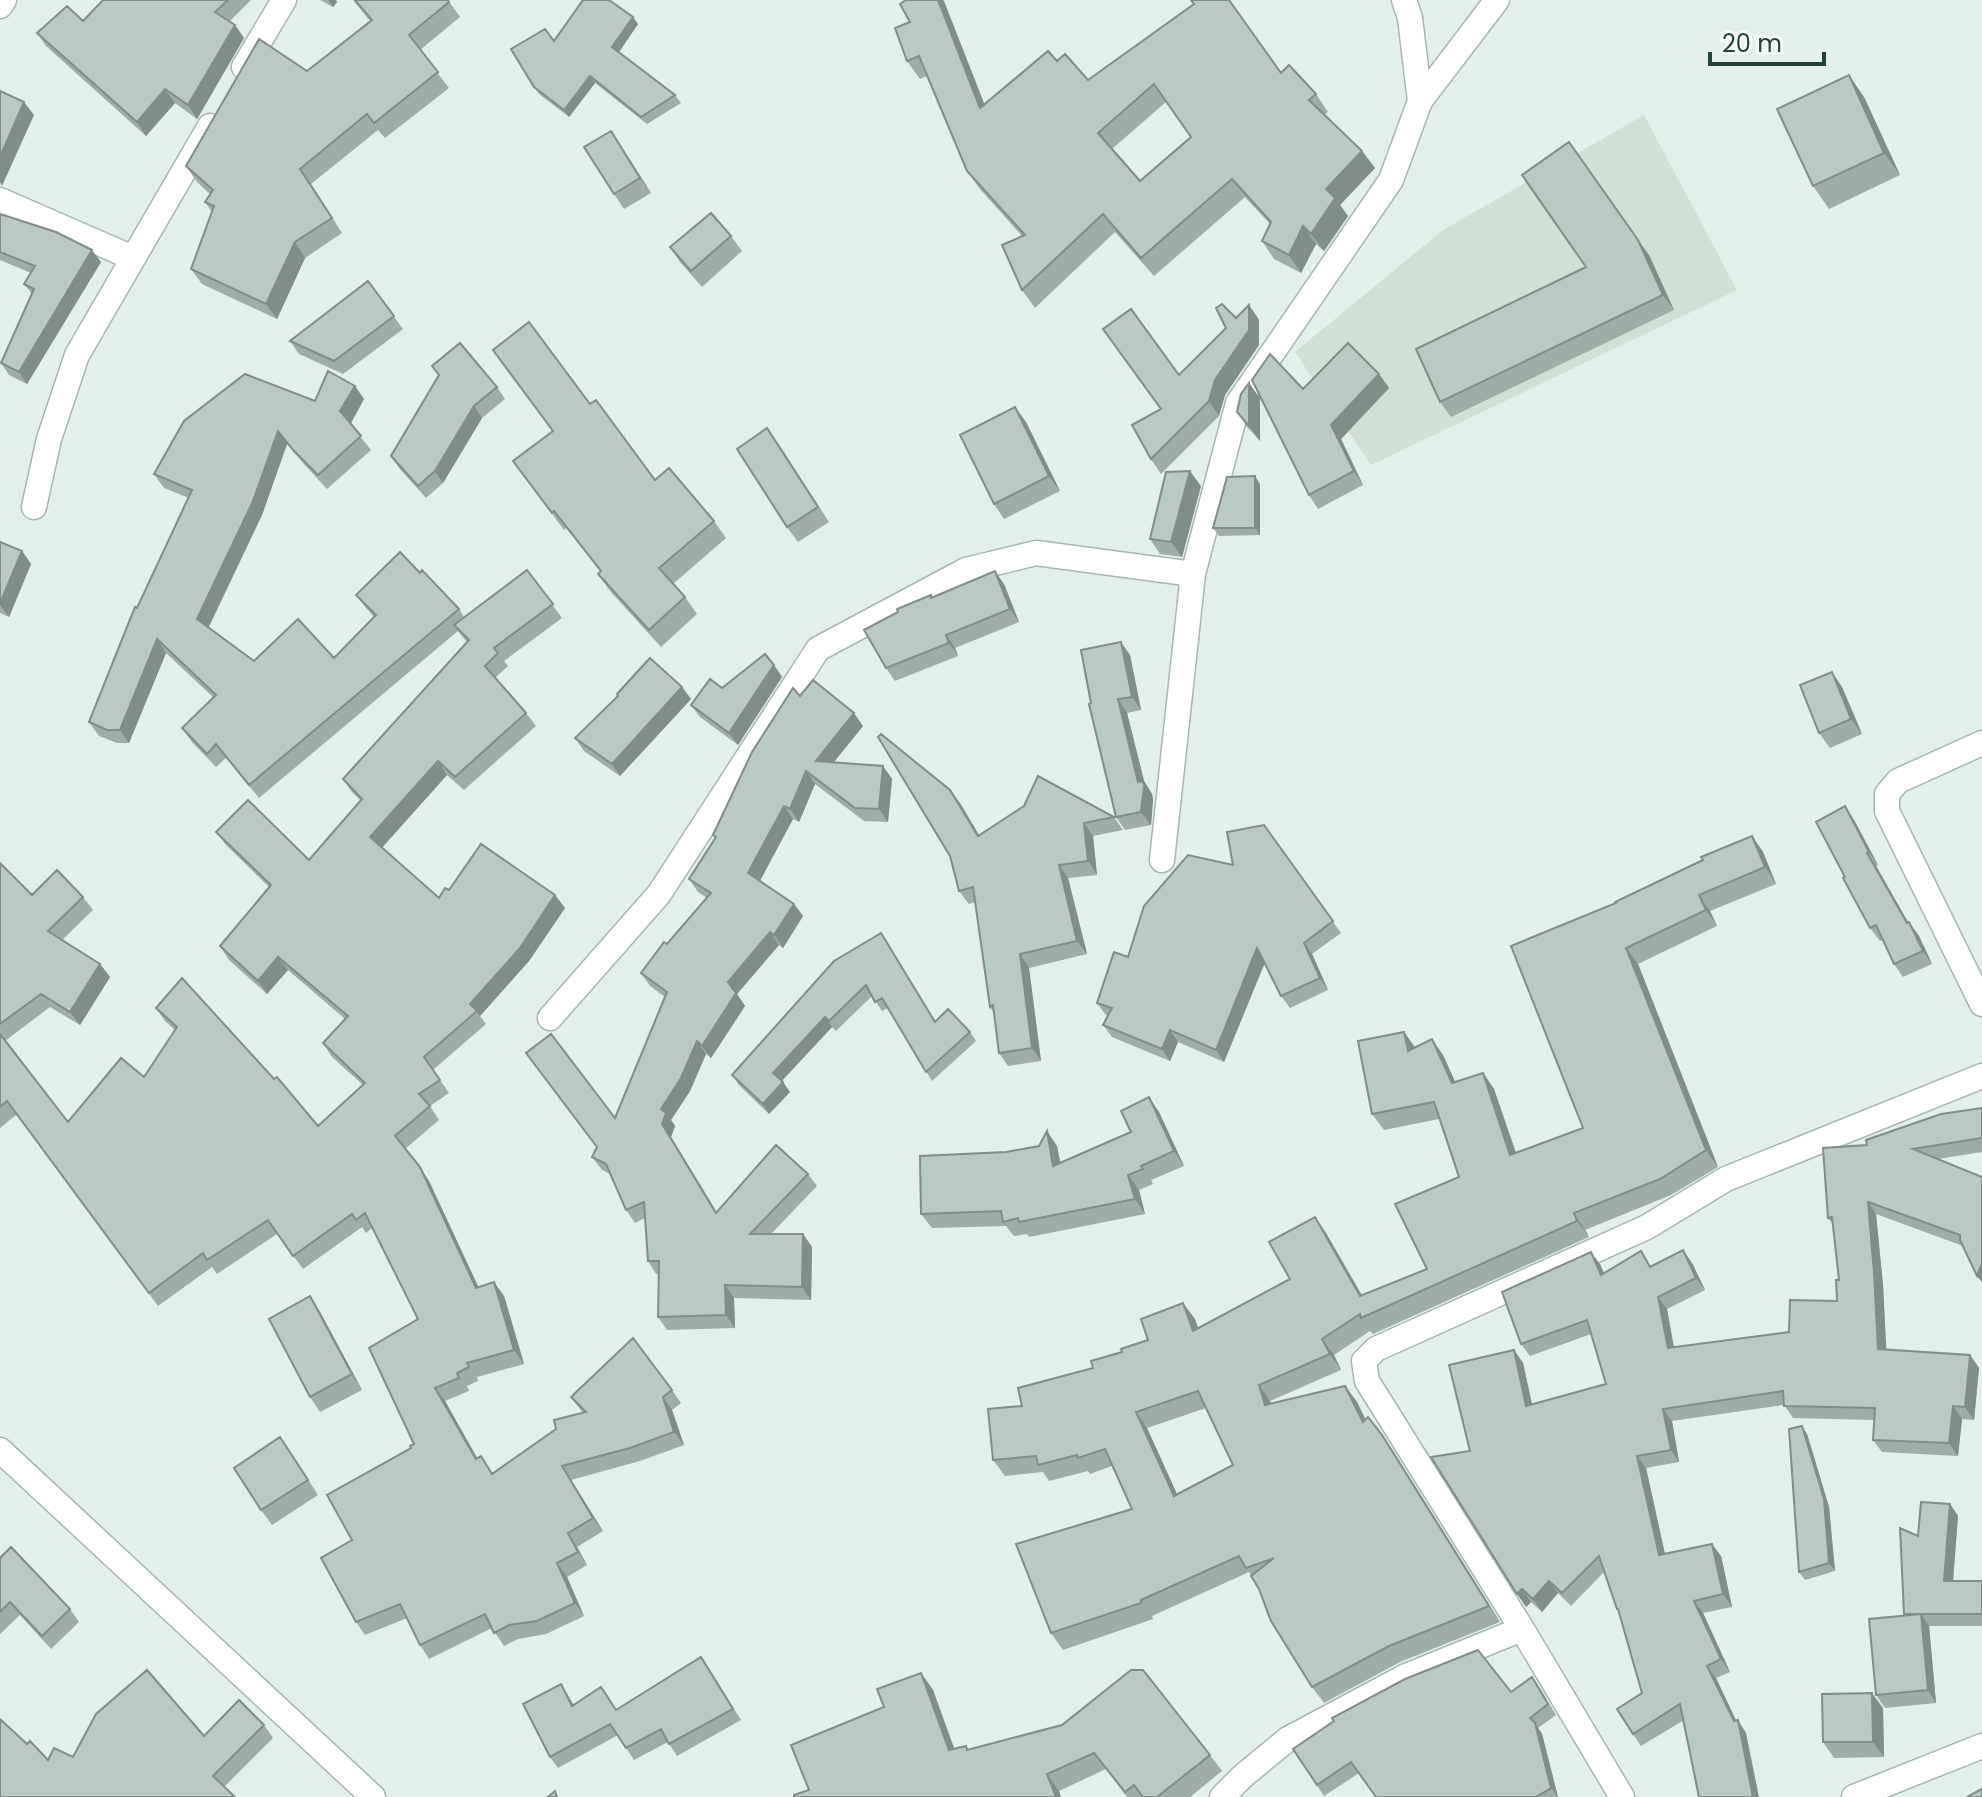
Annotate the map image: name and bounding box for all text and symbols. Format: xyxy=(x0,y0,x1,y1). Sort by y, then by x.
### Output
scale bar xyxy=(1710,16,1824,66)
text: 20 m xyxy=(1722,27,1782,60)

